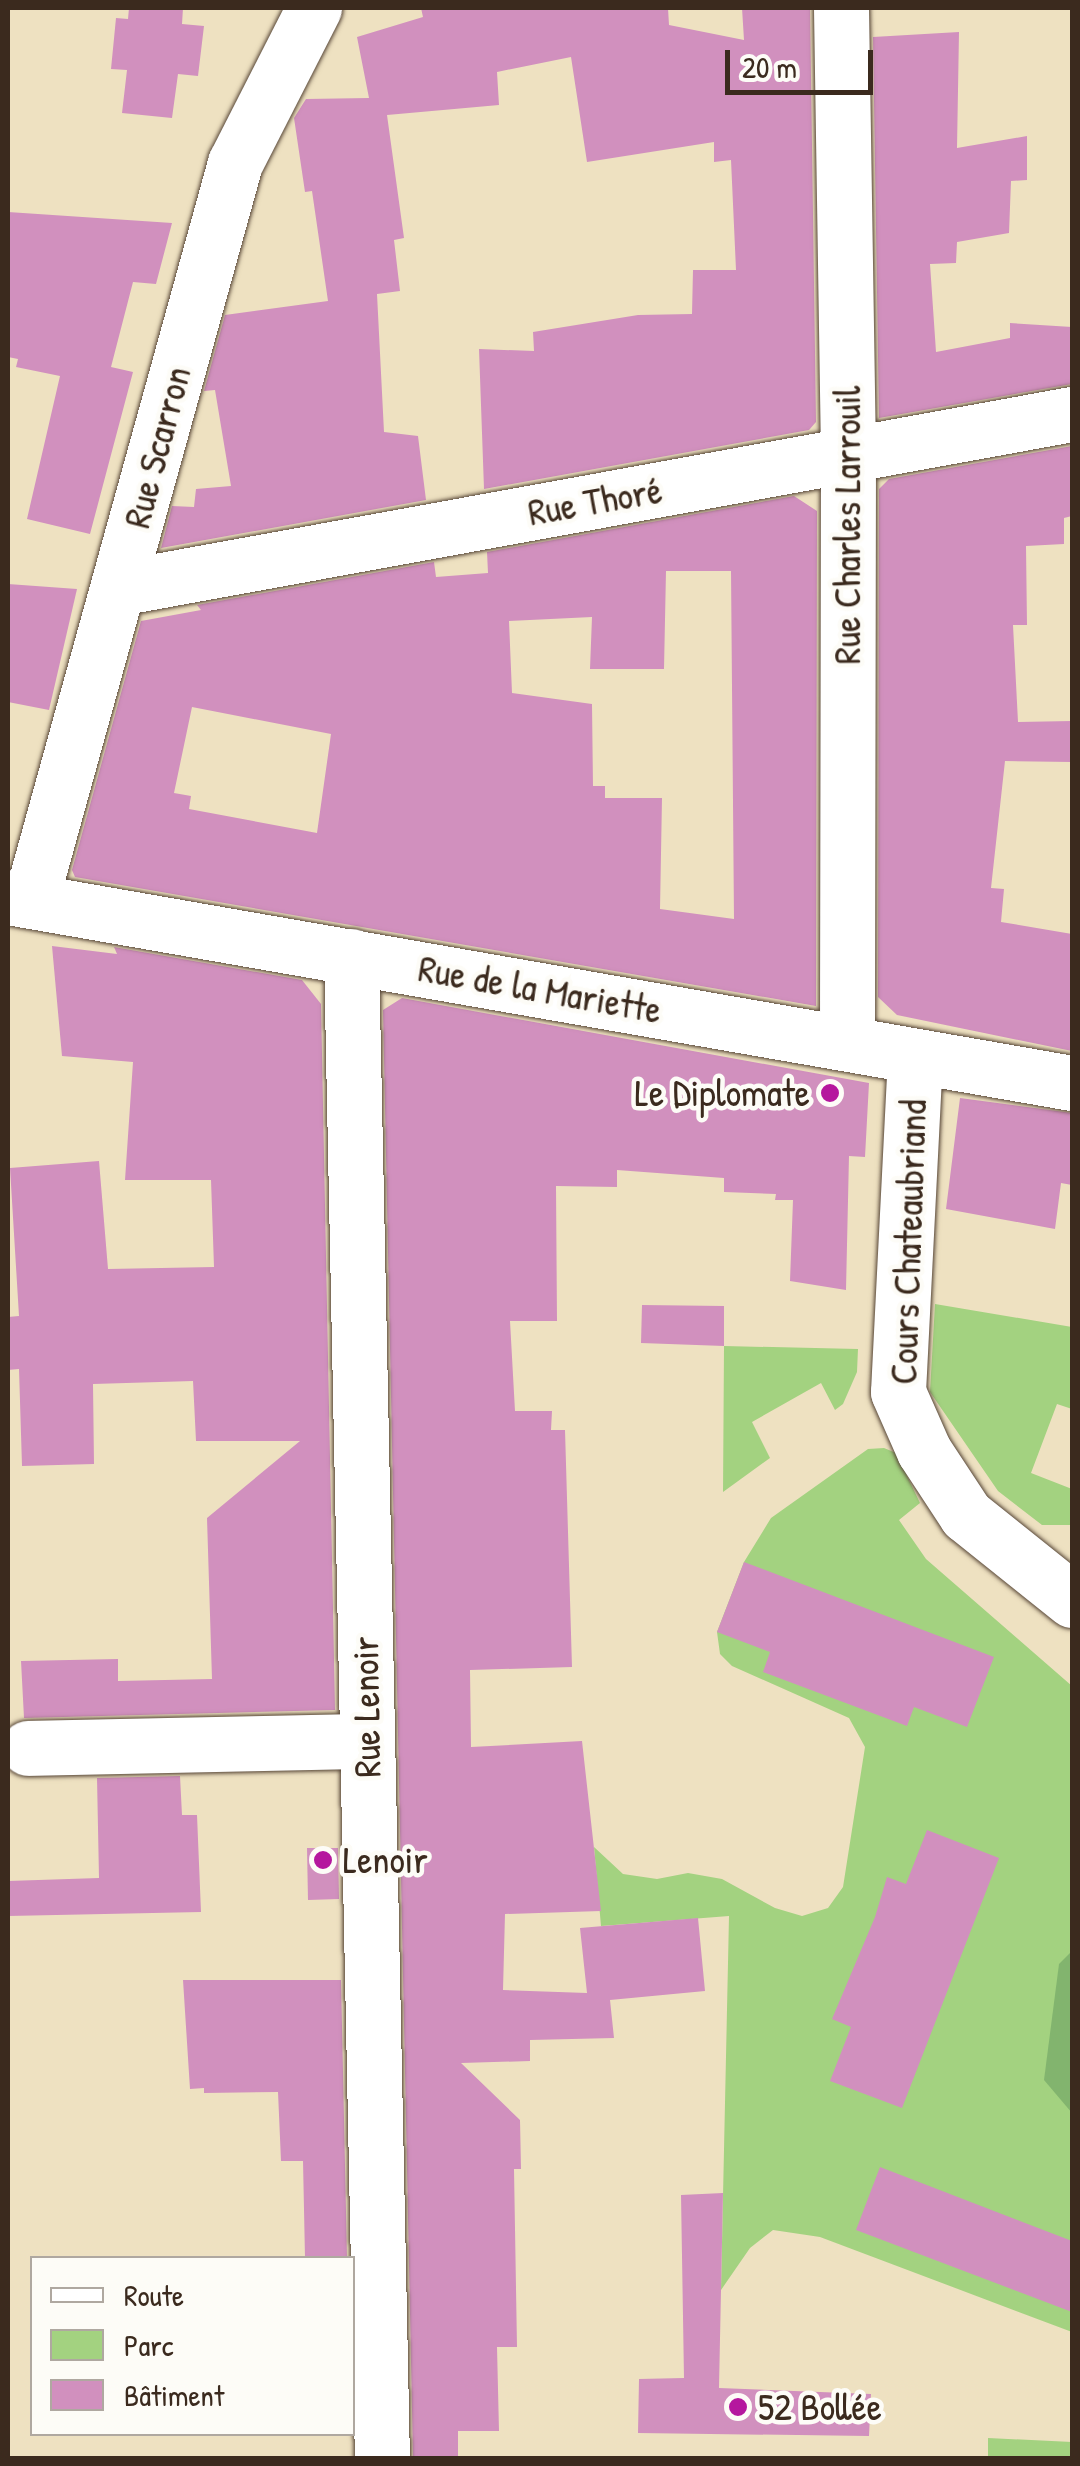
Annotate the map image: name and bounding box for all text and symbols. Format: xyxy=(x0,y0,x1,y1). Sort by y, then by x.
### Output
scale bar xyxy=(730,30,878,92)
text: 20 m xyxy=(742,47,797,87)
street label: Rue Scarron xyxy=(114,361,200,533)
street label: Rue Charles Larrouil xyxy=(824,386,870,664)
street label: Rue Thoré xyxy=(525,467,665,535)
street label: Rue de la Mariette xyxy=(415,945,665,1033)
place label: Le Diplomate xyxy=(635,1070,810,1116)
marker: Le Diplomate xyxy=(819,1082,841,1104)
street label: Cours Chateaubriand xyxy=(880,1099,936,1385)
street label: Rue Lenoir xyxy=(342,1636,390,1778)
place label: Lenoir xyxy=(343,1837,428,1883)
marker: Lenoir xyxy=(312,1849,334,1871)
legend xyxy=(30,2256,355,2436)
text: Route xyxy=(124,2275,184,2315)
text: Parc xyxy=(124,2325,173,2365)
text: Bâtiment xyxy=(124,2375,224,2415)
place label: 52 Bollée xyxy=(758,2384,882,2430)
marker: 52 Bollée xyxy=(727,2396,749,2418)

